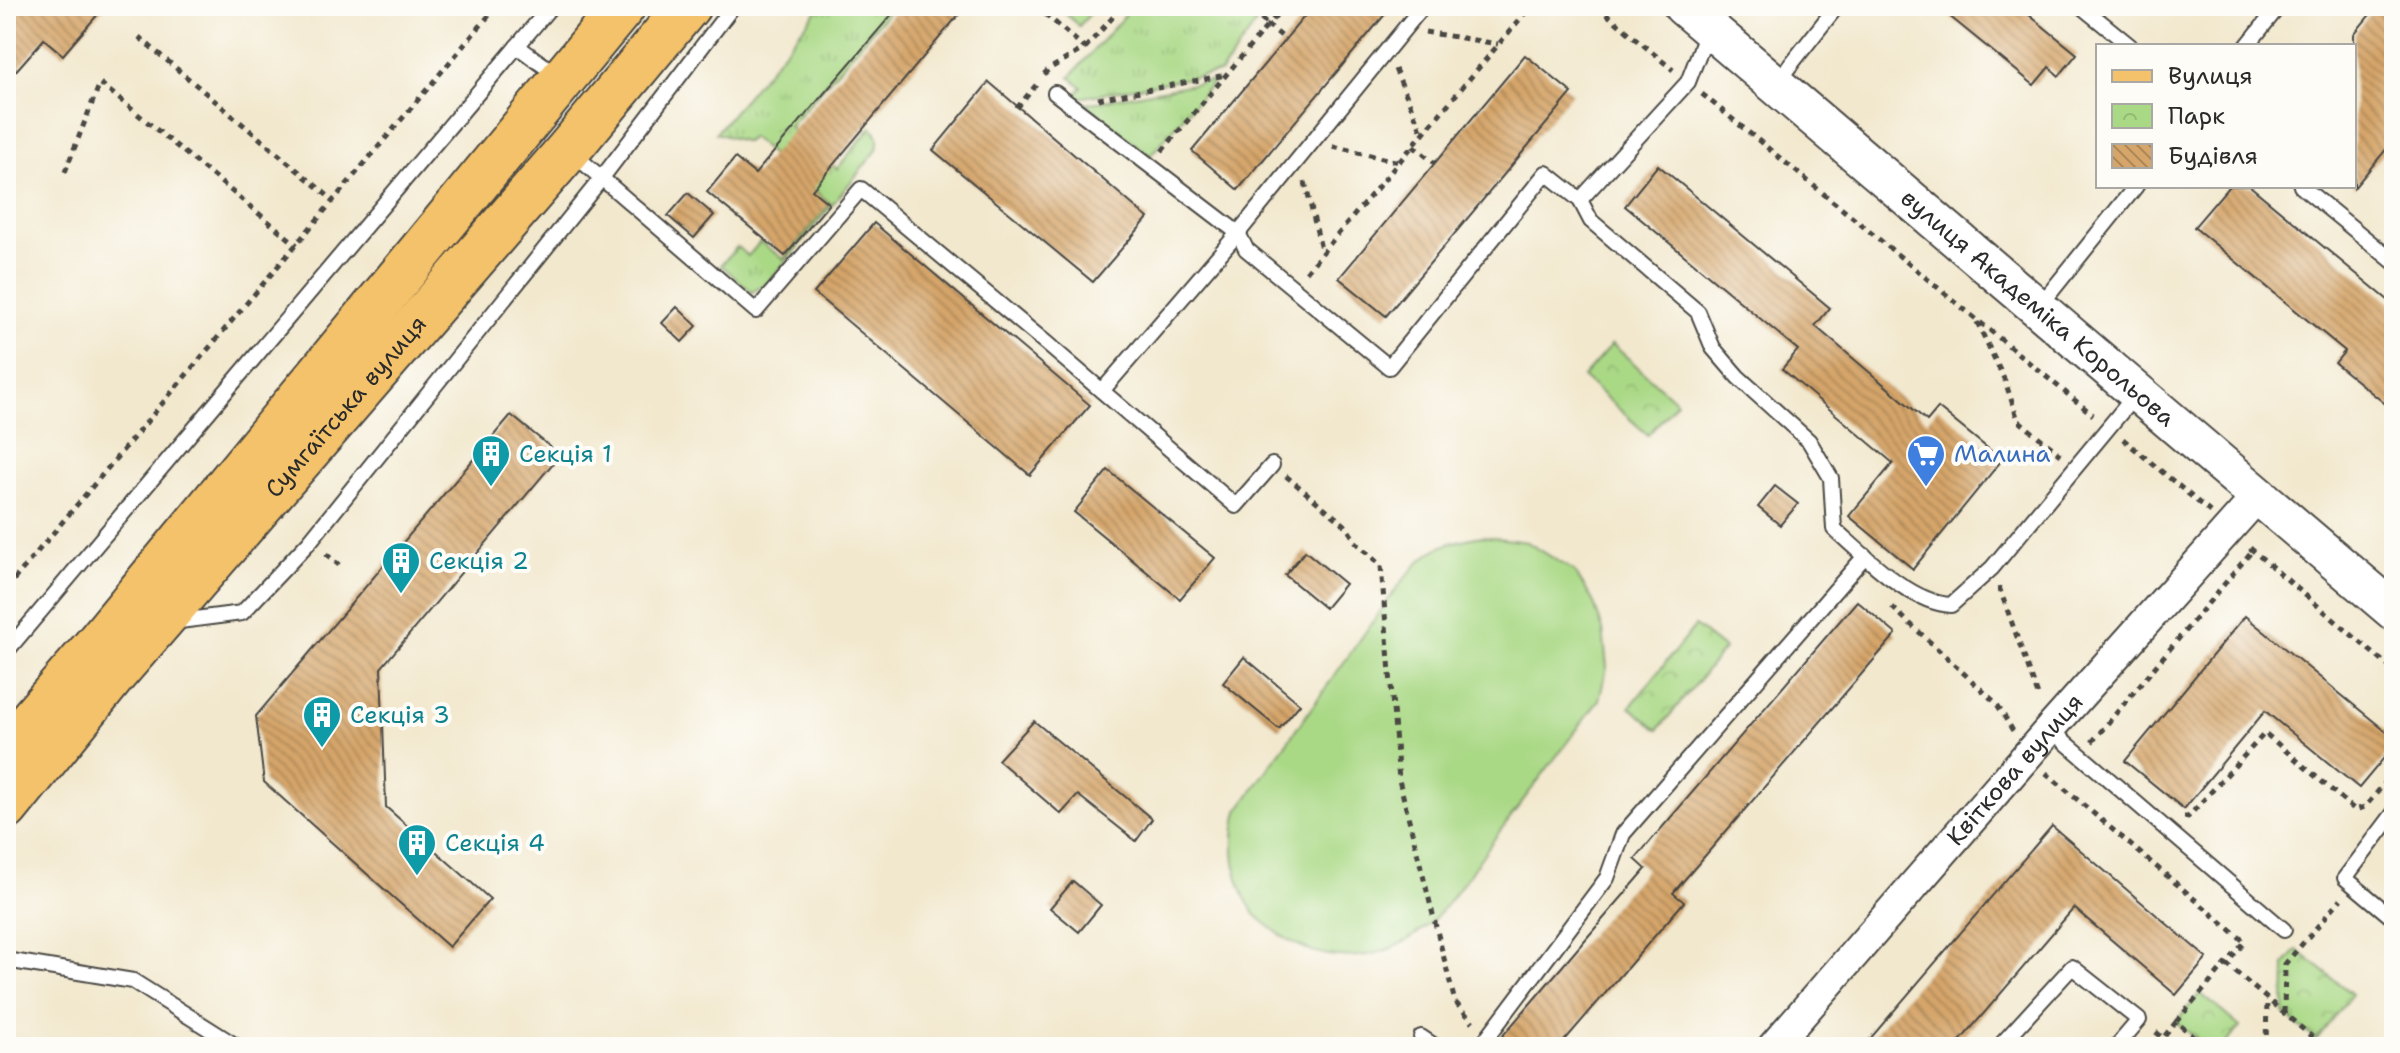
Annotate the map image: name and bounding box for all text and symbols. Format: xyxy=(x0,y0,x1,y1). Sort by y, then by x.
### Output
legend xyxy=(2096,44,2356,188)
text: Вулиця xyxy=(2168,60,2253,92)
text: Парк xyxy=(2168,100,2225,132)
text: Будівля xyxy=(2168,140,2258,172)
street label: вулиця Академіка Корольова xyxy=(1894,182,2182,434)
street label: Сумгаїтська вулиця xyxy=(258,309,434,505)
building icon: Секція 1 xyxy=(470,433,512,488)
supermarket icon: Малина xyxy=(1905,433,1947,488)
place label: Секція 1 xyxy=(519,438,612,470)
place label: Малина xyxy=(1954,438,2051,470)
building icon: Секція 2 xyxy=(380,540,422,595)
place label: Секція 2 xyxy=(429,545,529,577)
street label: Квіткова вулиця xyxy=(1940,687,2090,852)
building icon: Секція 3 xyxy=(301,694,343,749)
place label: Секція 3 xyxy=(350,699,450,731)
building icon: Секція 4 xyxy=(396,822,438,877)
place label: Секція 4 xyxy=(445,827,545,859)

